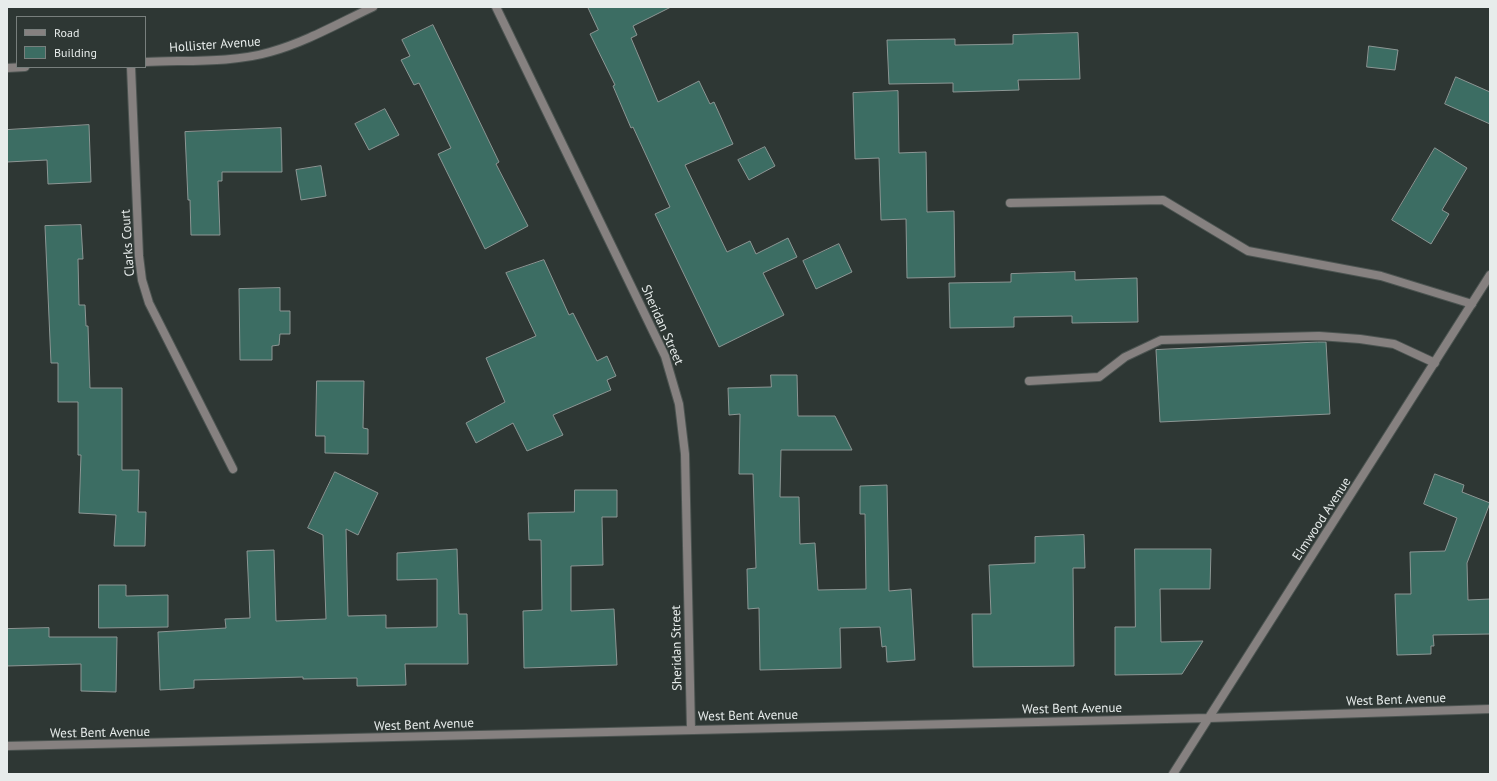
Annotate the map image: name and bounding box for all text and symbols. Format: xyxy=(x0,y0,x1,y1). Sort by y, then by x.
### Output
legend xyxy=(16,16,146,68)
text: Road xyxy=(54,25,79,40)
street label: Hollister Avenue xyxy=(169,34,261,56)
text: Building xyxy=(54,45,97,60)
street label: Clarks Court xyxy=(118,209,138,277)
street label: Sheridan Street xyxy=(637,283,687,367)
street label: Elmwood Avenue xyxy=(1289,475,1355,563)
street label: Sheridan Street xyxy=(668,605,686,691)
street label: West Bent Avenue xyxy=(1346,690,1446,710)
street label: West Bent Avenue xyxy=(1022,700,1122,718)
street label: West Bent Avenue xyxy=(698,707,798,725)
street label: West Bent Avenue xyxy=(374,715,474,735)
street label: West Bent Avenue xyxy=(50,724,150,742)

